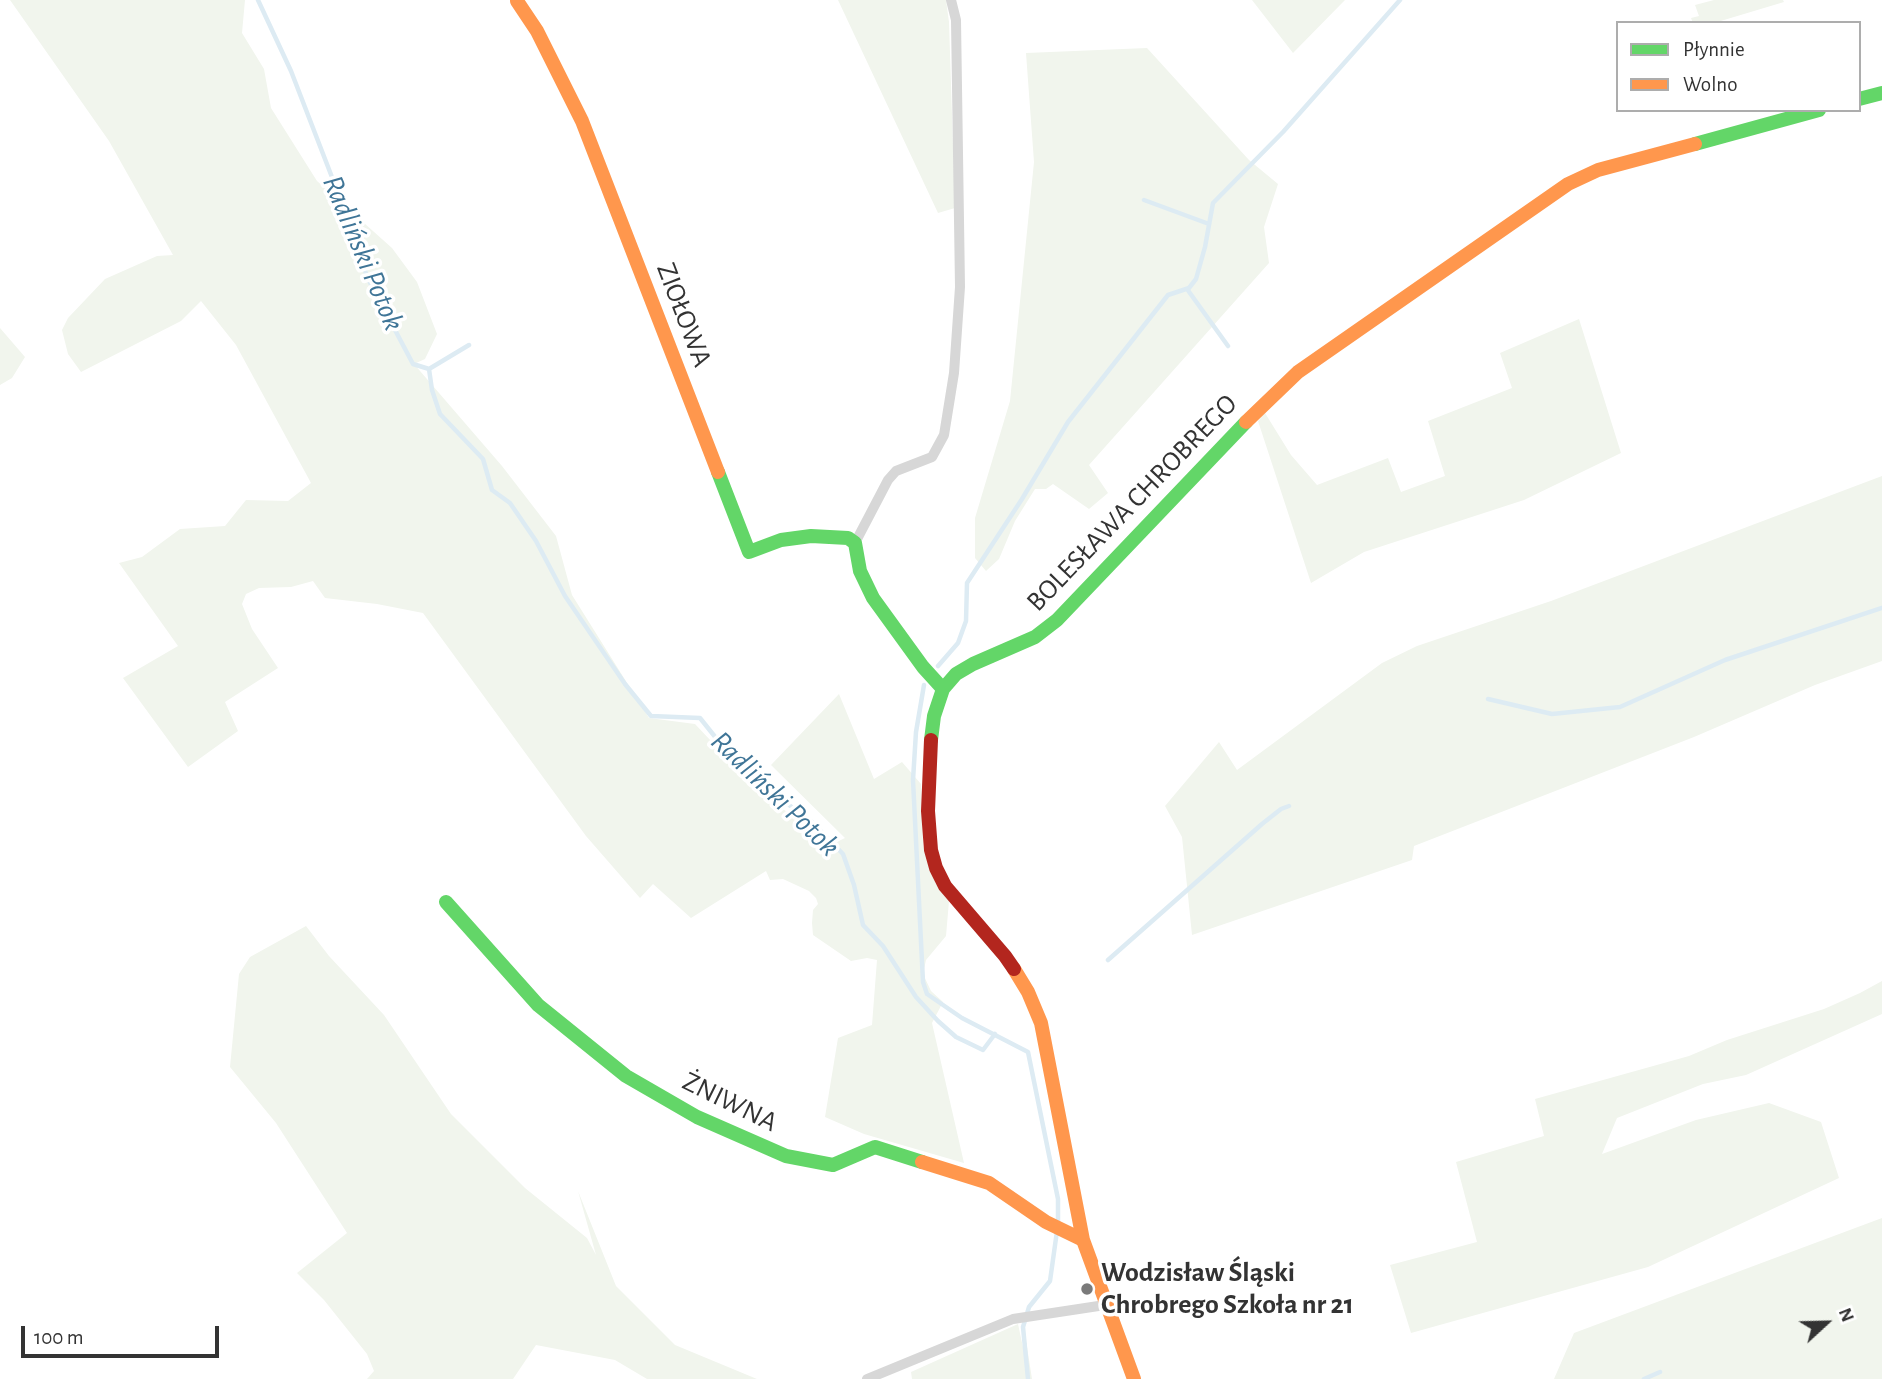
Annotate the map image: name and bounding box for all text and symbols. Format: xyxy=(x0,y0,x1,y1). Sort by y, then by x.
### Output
legend xyxy=(1616,21,1861,112)
text: Płynnie xyxy=(1683,39,1745,60)
text: Wolno xyxy=(1683,74,1737,95)
water label: Radliński Potok xyxy=(314,170,412,336)
street label: ZIOŁOWA xyxy=(649,258,719,372)
street label: BOLESŁAWA CHROBREGO xyxy=(1020,387,1244,619)
water label: Radliński Potok xyxy=(703,724,847,864)
street label: ŻNIWNA xyxy=(677,1065,783,1139)
place label: Wodzisław Śląski Chrobrego Szkoła nr 21 xyxy=(1101,1256,1354,1322)
marker: Wodzisław Śląski Chrobrego Szkoła nr 21 xyxy=(1079,1281,1095,1297)
north arrow xyxy=(1791,1288,1861,1358)
text: N xyxy=(1835,1305,1857,1325)
scale bar xyxy=(24,1312,222,1356)
text: 100 m xyxy=(34,1327,84,1348)

